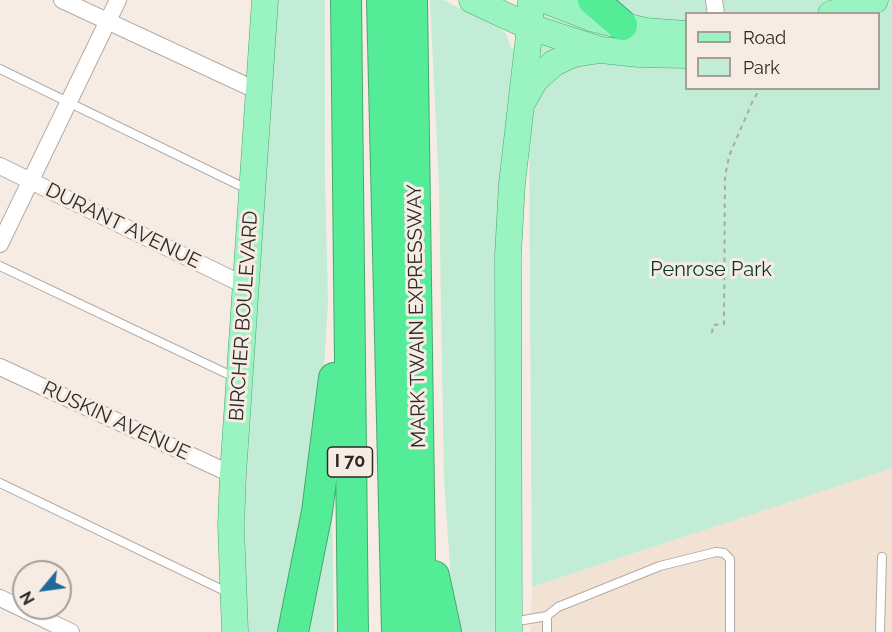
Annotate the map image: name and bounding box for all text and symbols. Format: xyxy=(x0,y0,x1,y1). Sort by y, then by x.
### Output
legend xyxy=(685,12,880,90)
text: Road xyxy=(743,27,786,48)
text: Park xyxy=(743,57,780,78)
street label: DURANT AVENUE xyxy=(42,178,204,274)
street label: MARK TWAIN EXPRESSWAY xyxy=(403,184,431,448)
street label: BIRCHER BOULEVARD xyxy=(225,210,263,422)
park label: Penrose Park xyxy=(650,258,772,282)
street label: RUSKIN AVENUE xyxy=(39,376,193,466)
road number: I 70 xyxy=(328,447,372,477)
north arrow xyxy=(12,560,72,620)
text: N xyxy=(16,588,39,608)

